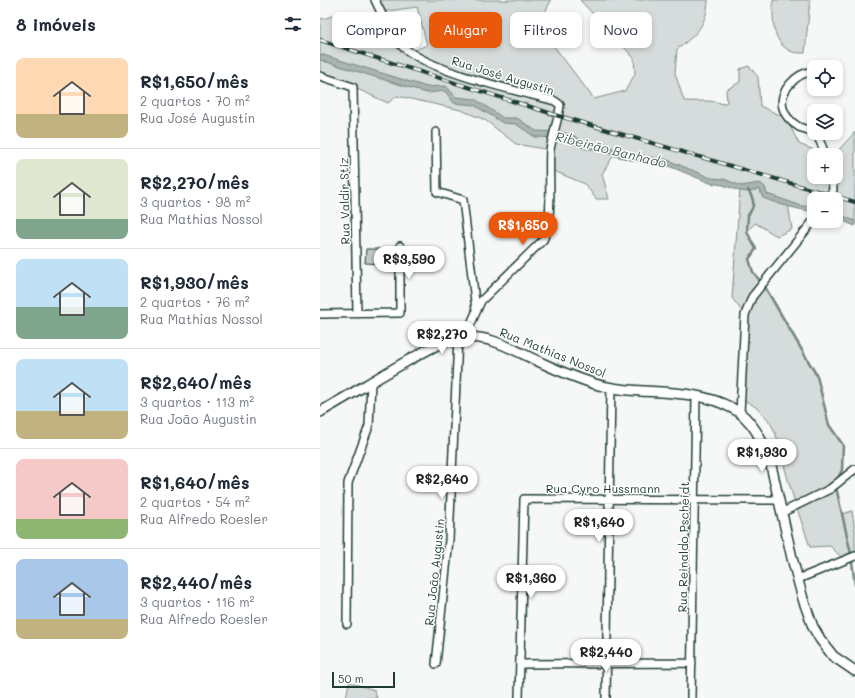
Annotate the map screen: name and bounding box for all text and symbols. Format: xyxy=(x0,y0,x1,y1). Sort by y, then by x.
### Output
chip: Comprar xyxy=(332,12,421,48)
chip: Alugar xyxy=(429,12,502,48)
chip: Filtros xyxy=(510,12,582,48)
chip: Novo xyxy=(590,12,652,48)
text: 8 imóveis xyxy=(16,13,96,35)
icon: filters xyxy=(282,13,304,35)
street label: Rua José Augustin xyxy=(450,52,556,98)
map controls xyxy=(807,60,843,228)
button: locate xyxy=(807,60,843,96)
text: R$1,650/mês xyxy=(140,70,249,92)
icon: home xyxy=(48,74,96,122)
text: 2 quartos · 70 m² xyxy=(140,92,250,109)
button: layers xyxy=(807,104,843,140)
text: Rua José Augustin xyxy=(140,109,255,126)
water label: Ribeirão Banhado xyxy=(554,127,669,171)
button: + xyxy=(807,148,843,184)
street label: Rua Valdir Stiz xyxy=(335,157,353,245)
text: R$2,270/mês xyxy=(140,171,249,193)
icon: home xyxy=(48,175,96,223)
button: − xyxy=(807,192,843,228)
text: 3 quartos · 98 m² xyxy=(140,193,251,210)
text: Rua Mathias Nossol xyxy=(140,210,263,227)
pin: R$1,650 xyxy=(486,212,560,246)
text: R$1,650 xyxy=(498,216,548,233)
pin: R$3,590 xyxy=(372,246,446,280)
text: R$3,590 xyxy=(383,250,435,267)
text: R$1,930/mês xyxy=(140,271,249,293)
icon: home xyxy=(48,275,96,323)
text: 2 quartos · 76 m² xyxy=(140,293,250,310)
text: Rua Mathias Nossol xyxy=(140,310,263,327)
pin: R$2,270 xyxy=(405,321,479,355)
street label: Rua Mathias Nossol xyxy=(498,323,608,381)
text: R$2,270 xyxy=(416,325,468,342)
text: R$2,640/mês xyxy=(140,371,251,393)
icon: home xyxy=(48,375,96,423)
text: 3 quartos · 113 m² xyxy=(140,393,254,410)
text: Rua João Augustin xyxy=(140,410,257,427)
pin: R$1,930 xyxy=(725,439,799,473)
text: R$1,930 xyxy=(737,443,787,460)
pin: R$2,640 xyxy=(405,466,479,500)
text: R$2,640 xyxy=(416,470,468,487)
text: R$1,640/mês xyxy=(140,471,249,493)
icon: home xyxy=(48,475,96,523)
street label: Rua Cyro Hussmann xyxy=(546,480,660,496)
street label: Rua Reinaldo Pscheidt xyxy=(674,481,692,613)
text: 2 quartos · 54 m² xyxy=(140,493,250,510)
pin: R$1,640 xyxy=(562,509,636,543)
text: Rua Alfredo Roesler xyxy=(140,510,268,527)
text: R$1,640 xyxy=(573,513,625,530)
street label: Rua João Augustin xyxy=(420,518,448,626)
pin: R$1,360 xyxy=(494,565,568,599)
text: R$1,360 xyxy=(506,569,556,586)
text: R$2,440/mês xyxy=(140,571,252,593)
icon: home xyxy=(48,575,96,623)
text: 3 quartos · 116 m² xyxy=(140,593,255,610)
text: Rua Alfredo Roesler xyxy=(140,610,268,627)
pin: R$2,440 xyxy=(569,639,643,673)
text: R$2,440 xyxy=(579,643,633,660)
scale bar xyxy=(332,670,395,689)
text: 50 m xyxy=(338,671,364,686)

